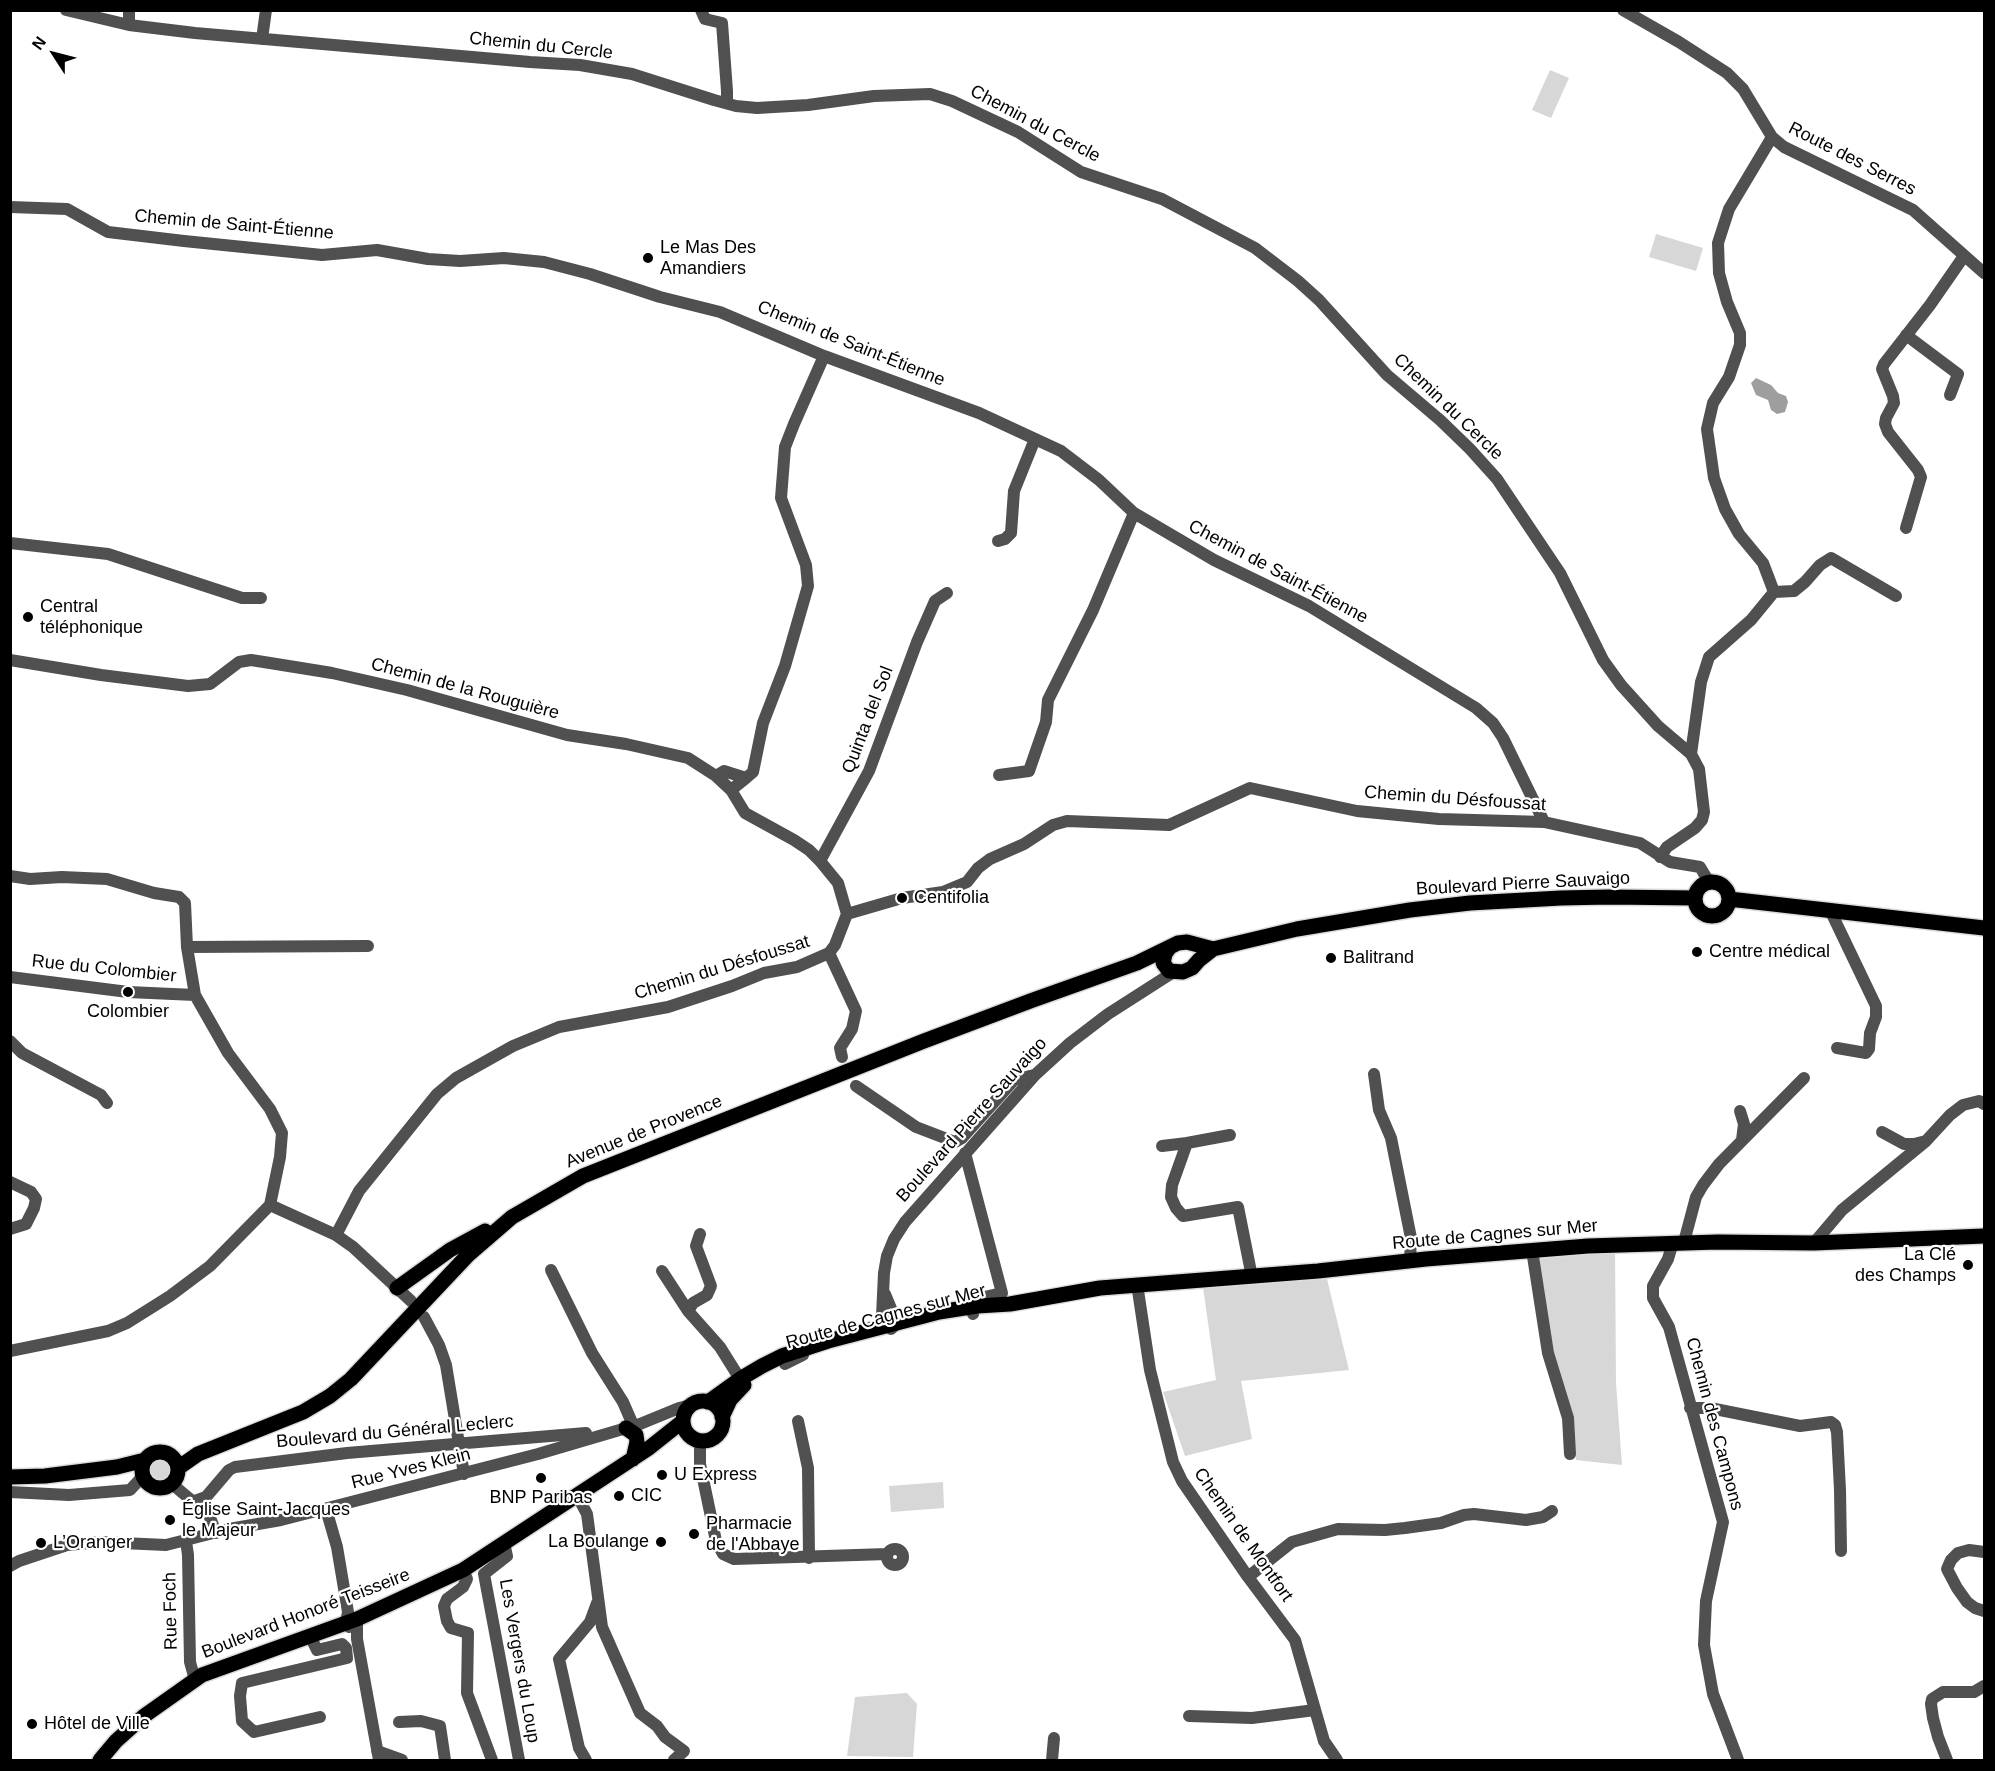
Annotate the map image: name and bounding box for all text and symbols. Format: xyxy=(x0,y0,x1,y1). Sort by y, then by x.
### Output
north arrow xyxy=(24,24,84,84)
street label: Chemin du Cercle xyxy=(468,28,614,64)
text: N xyxy=(29,33,49,53)
street label: Chemin du Cercle xyxy=(966,81,1104,167)
street label: Route des Serres xyxy=(1785,118,1919,200)
street label: Chemin de Saint-Étienne xyxy=(133,206,335,244)
place label: Le Mas Des Amandiers xyxy=(660,237,756,280)
marker: Le Mas Des Amandiers xyxy=(641,251,655,265)
street label: Chemin de Saint-Étienne xyxy=(754,297,948,391)
street label: Chemin du Cercle xyxy=(1389,349,1507,465)
street label: Chemin de Saint-Étienne xyxy=(1185,515,1371,629)
place label: Central téléphonique xyxy=(40,596,143,638)
marker: Central téléphonique xyxy=(21,610,35,624)
street label: Chemin de la Rouguière xyxy=(368,653,562,725)
street label: Quinta del Sol xyxy=(838,663,898,777)
street label: Chemin du Désfoussat xyxy=(1363,782,1547,816)
street label: Boulevard Pierre Sauvaigo xyxy=(1416,868,1630,900)
place label: Centifolia xyxy=(914,887,989,909)
marker: Centifolia xyxy=(895,891,909,905)
street label: Chemin du Désfoussat xyxy=(632,931,812,1005)
place label: Centre médical xyxy=(1709,941,1830,963)
marker: Centre médical xyxy=(1690,945,1704,959)
place label: Balitrand xyxy=(1343,947,1414,969)
street label: Rue du Colombier xyxy=(31,951,177,987)
marker: Balitrand xyxy=(1324,951,1338,965)
marker: Colombier xyxy=(121,985,135,999)
place label: Colombier xyxy=(87,1001,169,1023)
street label: Boulevard Pierre Sauvaigo xyxy=(892,1033,1052,1207)
street label: Avenue de Provence xyxy=(563,1091,725,1173)
street label: Route de Cagnes sur Mer xyxy=(1391,1215,1599,1255)
place label: La Clé des Champs xyxy=(1855,1244,1956,1286)
marker: La Clé des Champs xyxy=(1961,1258,1975,1272)
street label: Route de Cagnes sur Mer xyxy=(784,1280,988,1354)
street label: Chemin des Campons xyxy=(1681,1335,1747,1513)
street label: Boulevard du Général Leclerc xyxy=(275,1411,515,1453)
street label: Rue Yves Klein xyxy=(349,1444,473,1494)
place label: U Express xyxy=(674,1464,757,1486)
street label: Chemin de Montfort xyxy=(1189,1464,1297,1606)
marker: U Express xyxy=(655,1468,669,1482)
marker: BNP Paribas xyxy=(534,1471,548,1485)
place label: CIC xyxy=(631,1485,662,1507)
place label: BNP Paribas xyxy=(489,1487,593,1509)
marker: CIC xyxy=(612,1489,626,1503)
place label: Église Saint-Jacques le Majeur xyxy=(182,1499,350,1541)
marker: Église Saint-Jacques le Majeur xyxy=(163,1513,177,1527)
place label: Pharmacie de l'Abbaye xyxy=(706,1513,800,1556)
marker: Pharmacie de l'Abbaye xyxy=(687,1527,701,1541)
place label: La Boulange xyxy=(548,1531,649,1553)
place label: L’Oranger xyxy=(53,1532,132,1554)
marker: La Boulange xyxy=(654,1535,668,1549)
marker: L’Oranger xyxy=(34,1536,48,1550)
street label: Boulevard Honoré Teisseire xyxy=(199,1564,413,1664)
street label: Rue Foch xyxy=(160,1572,182,1650)
street label: Les Vergers du Loup xyxy=(494,1577,544,1745)
place label: Hôtel de Ville xyxy=(44,1713,150,1735)
marker: Hôtel de Ville xyxy=(25,1717,39,1731)

